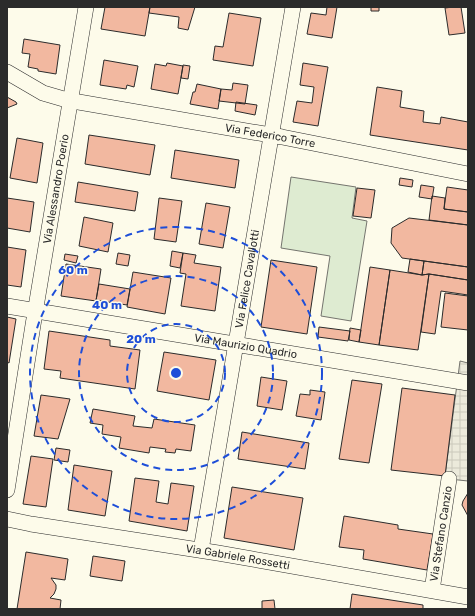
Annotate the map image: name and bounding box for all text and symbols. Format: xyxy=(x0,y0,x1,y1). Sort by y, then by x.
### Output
street label: Via Federico Torre xyxy=(224,121,316,150)
street label: Via Alessandro Poerio xyxy=(41,133,72,245)
street label: Via Felice Cavallotti xyxy=(233,229,262,329)
text: 60 m xyxy=(58,263,88,277)
text: 40 m xyxy=(92,298,122,312)
street label: Via Maurizio Quadrio xyxy=(193,331,298,361)
text: 20 m xyxy=(126,332,156,346)
centre of rings xyxy=(169,366,183,380)
street label: Via Stefano Canzio xyxy=(427,485,455,582)
street label: Via Gabriele Rossetti xyxy=(185,542,291,573)

